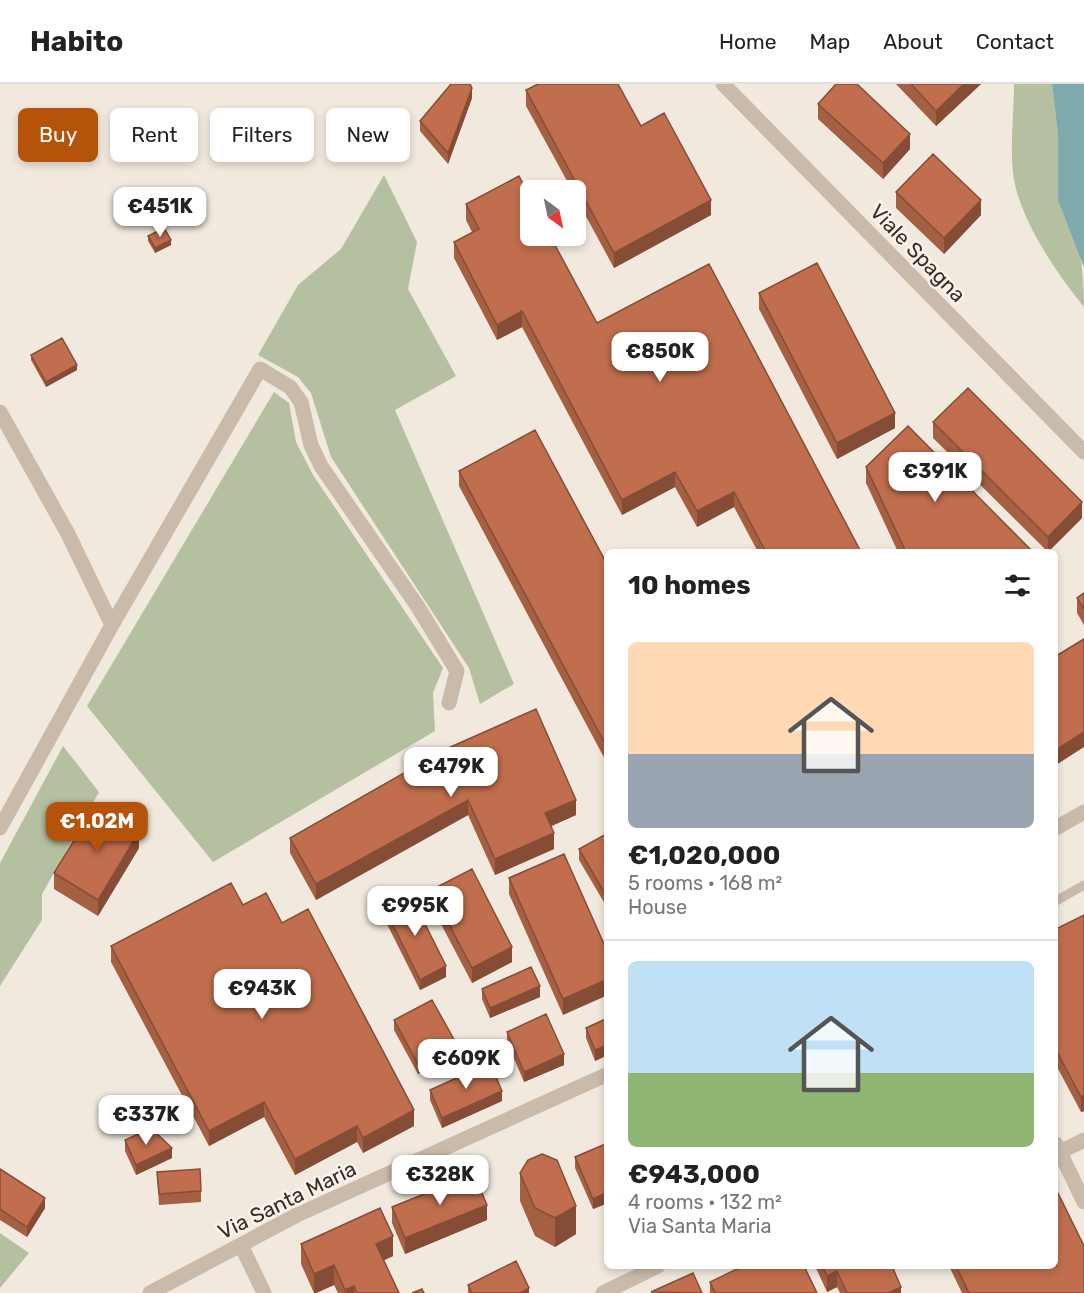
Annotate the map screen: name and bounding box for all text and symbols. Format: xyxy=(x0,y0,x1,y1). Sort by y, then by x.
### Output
text: Habito xyxy=(30,25,123,58)
text: Home xyxy=(719,29,776,54)
text: Map xyxy=(809,29,850,54)
text: About xyxy=(883,29,943,54)
text: Contact xyxy=(976,29,1054,54)
chip: Buy xyxy=(18,108,98,162)
chip: Rent xyxy=(110,108,198,162)
chip: Filters xyxy=(210,108,314,162)
chip: New xyxy=(326,108,410,162)
north arrow xyxy=(520,180,586,246)
map controls xyxy=(520,180,586,246)
pin: €451K xyxy=(118,187,202,238)
text: €451K xyxy=(127,194,193,218)
street label: Viale Spagna xyxy=(865,199,971,307)
pin: €850K xyxy=(618,332,702,383)
text: €850K xyxy=(625,339,695,363)
pin: €391K xyxy=(893,452,977,503)
text: €391K xyxy=(903,459,967,483)
icon: filters xyxy=(1001,569,1034,602)
text: 10 homes xyxy=(628,570,751,601)
icon: home xyxy=(777,681,885,789)
pin: €479K xyxy=(409,747,493,798)
text: €479K xyxy=(418,754,484,778)
pin: €1.02M xyxy=(48,802,146,853)
text: €1.02M xyxy=(60,809,134,833)
text: €1,020,000 xyxy=(628,840,781,871)
text: 5 rooms · 168 m² xyxy=(628,871,782,895)
pin: €995K xyxy=(373,886,457,937)
text: €995K xyxy=(381,893,449,917)
text: House xyxy=(628,895,687,919)
pin: €943K xyxy=(220,969,304,1020)
text: €943K xyxy=(228,976,296,1000)
icon: home xyxy=(777,1000,885,1108)
pin: €609K xyxy=(424,1039,508,1090)
text: €609K xyxy=(432,1046,500,1070)
pin: €337K xyxy=(104,1095,188,1146)
text: €337K xyxy=(113,1102,179,1126)
pin: €328K xyxy=(398,1155,482,1206)
street label: Via Santa Maria xyxy=(214,1156,360,1244)
text: €943,000 xyxy=(628,1159,760,1190)
text: €328K xyxy=(406,1162,474,1186)
text: 4 rooms · 132 m² xyxy=(628,1190,782,1214)
text: Via Santa Maria xyxy=(628,1214,771,1238)

